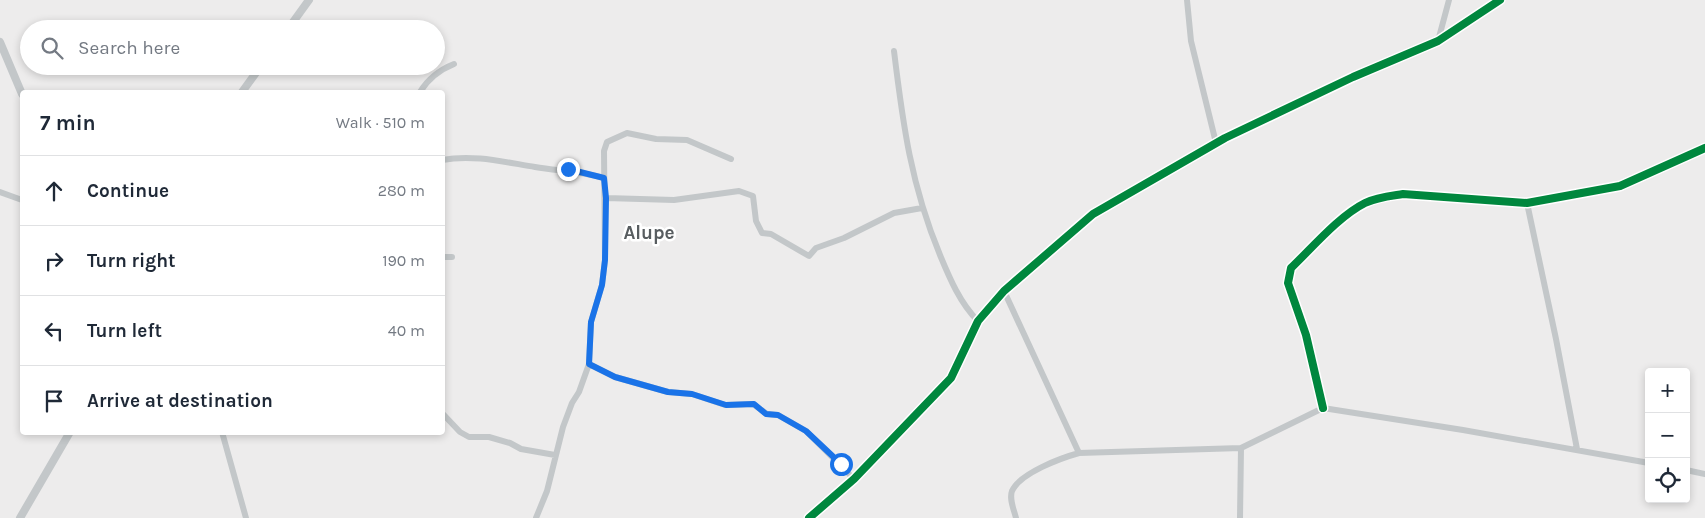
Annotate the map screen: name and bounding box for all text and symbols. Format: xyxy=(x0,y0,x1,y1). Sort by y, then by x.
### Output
search box xyxy=(20,20,445,75)
icon: search xyxy=(38,34,66,62)
text: Search here xyxy=(78,37,180,59)
text: 7 min xyxy=(40,111,96,135)
text: Walk · 510 m xyxy=(336,113,425,132)
route end xyxy=(557,158,580,181)
icon: ahead xyxy=(40,177,68,205)
text: Continue xyxy=(87,180,169,202)
text: 280 m xyxy=(378,181,425,200)
district label: Alupe xyxy=(623,222,675,244)
icon: right xyxy=(40,247,68,275)
text: Turn right xyxy=(87,250,176,272)
text: 190 m xyxy=(382,251,425,270)
icon: left xyxy=(40,317,68,345)
text: Turn left xyxy=(87,320,162,342)
text: 40 m xyxy=(388,321,425,340)
map controls xyxy=(1645,368,1690,503)
button: + xyxy=(1645,368,1690,413)
icon: arrive xyxy=(40,387,68,415)
text: Arrive at destination xyxy=(87,390,273,412)
button: − xyxy=(1645,413,1690,458)
route start xyxy=(830,453,853,476)
button: locate xyxy=(1645,458,1690,503)

